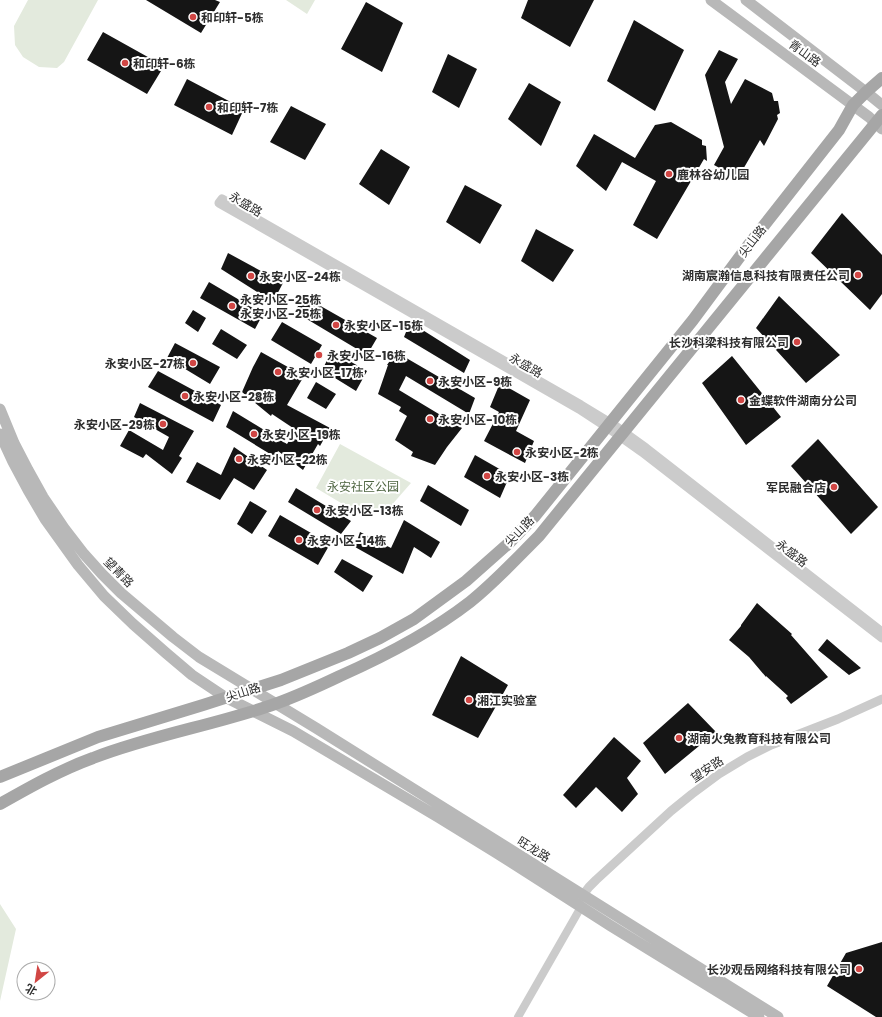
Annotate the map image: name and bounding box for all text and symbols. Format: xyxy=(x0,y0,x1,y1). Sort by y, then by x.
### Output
place label: 和印轩-5栋 xyxy=(201,9,264,26)
marker: 和印轩-5栋 xyxy=(188,12,198,22)
street label: 青山路 xyxy=(785,36,825,70)
place label: 和印轩-6栋 xyxy=(133,55,196,72)
marker: 和印轩-6栋 xyxy=(120,58,130,68)
place label: 和印轩-7栋 xyxy=(217,99,278,116)
marker: 和印轩-7栋 xyxy=(204,102,214,112)
place label: 鹿林谷幼儿园 xyxy=(677,166,749,183)
marker: 鹿林谷幼儿园 xyxy=(664,169,674,179)
street label: 永盛路 xyxy=(226,187,266,221)
street label: 尖山路 xyxy=(734,222,770,260)
place label: 湖南宸瀚信息科技有限责任公司 xyxy=(682,267,850,284)
place label: 永安小区-24栋 xyxy=(259,268,341,285)
marker: 湖南宸瀚信息科技有限责任公司 xyxy=(853,270,863,280)
marker: 永安小区-24栋 xyxy=(246,271,256,281)
place label: 永安小区-25栋 永安小区-25栋 xyxy=(240,291,322,322)
marker: 永安小区-25栋 永安小区-25栋 xyxy=(227,301,237,311)
place label: 永安小区-15栋 xyxy=(344,317,423,334)
marker: 永安小区-15栋 xyxy=(331,320,341,330)
place label: 长沙科梁科技有限公司 xyxy=(669,334,789,351)
marker: 长沙科梁科技有限公司 xyxy=(792,337,802,347)
place label: 永安小区-16栋 xyxy=(327,347,406,364)
street label: 永盛路 xyxy=(506,349,546,381)
marker: 永安小区-16栋 xyxy=(314,350,324,360)
place label: 永安小区-27栋 xyxy=(105,355,185,372)
marker: 永安小区-27栋 xyxy=(188,358,198,368)
place label: 永安小区-17栋 xyxy=(286,364,364,381)
marker: 永安小区-17栋 xyxy=(273,367,283,377)
place label: 永安小区-9栋 xyxy=(438,373,512,390)
marker: 永安小区-9栋 xyxy=(425,376,435,386)
place label: 永安小区-28栋 xyxy=(193,388,275,405)
marker: 永安小区-28栋 xyxy=(180,391,190,401)
place label: 金蝶软件湖南分公司 xyxy=(749,392,857,409)
marker: 金蝶软件湖南分公司 xyxy=(736,395,746,405)
place label: 永安小区-10栋 xyxy=(438,411,517,428)
marker: 永安小区-10栋 xyxy=(425,414,435,424)
place label: 永安小区-29栋 xyxy=(74,416,155,433)
marker: 永安小区-29栋 xyxy=(158,419,168,429)
place label: 永安小区-19栋 xyxy=(262,426,341,443)
marker: 永安小区-19栋 xyxy=(249,429,259,439)
place label: 永安小区-2栋 xyxy=(525,444,599,461)
marker: 永安小区-2栋 xyxy=(512,447,522,457)
place label: 永安小区-22栋 xyxy=(247,451,328,468)
marker: 永安小区-22栋 xyxy=(234,454,244,464)
place label: 永安小区-3栋 xyxy=(495,468,569,485)
marker: 永安小区-3栋 xyxy=(482,471,492,481)
park label: 永安社区公园 xyxy=(327,478,399,495)
place label: 军民融合店 xyxy=(766,479,826,496)
marker: 军民融合店 xyxy=(829,482,839,492)
place label: 永安小区-13栋 xyxy=(325,502,404,519)
marker: 永安小区-13栋 xyxy=(312,505,322,515)
street label: 尖山路 xyxy=(500,512,538,550)
place label: 永安小区-14栋 xyxy=(307,532,387,549)
marker: 永安小区-14栋 xyxy=(294,535,304,545)
street label: 永盛路 xyxy=(773,535,811,571)
street label: 望青路 xyxy=(100,553,138,591)
street label: 尖山路 xyxy=(223,678,263,706)
place label: 湘江实验室 xyxy=(477,692,537,709)
marker: 湘江实验室 xyxy=(464,695,474,705)
place label: 湖南火兔教育科技有限公司 xyxy=(687,730,831,747)
marker: 湖南火兔教育科技有限公司 xyxy=(674,733,684,743)
street label: 望安路 xyxy=(687,752,727,786)
street label: 旺龙路 xyxy=(514,832,554,866)
north arrow xyxy=(16,961,56,1001)
place label: 长沙观岳网络科技有限公司 xyxy=(707,961,851,978)
marker: 长沙观岳网络科技有限公司 xyxy=(854,964,864,974)
text: 北 xyxy=(22,980,40,999)

